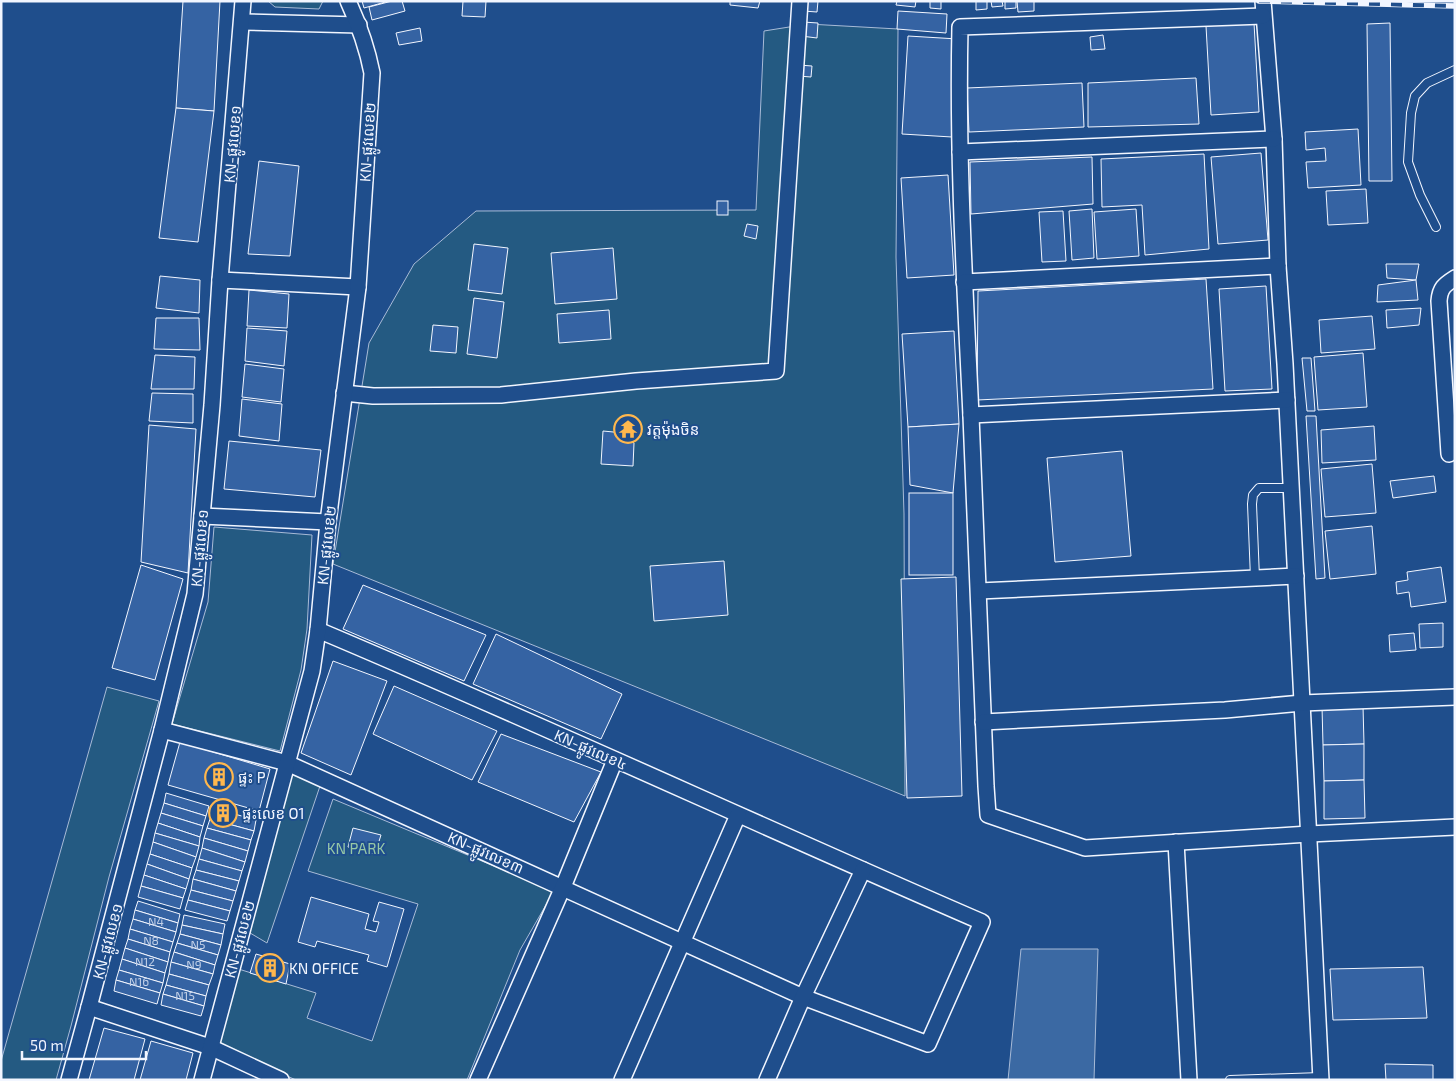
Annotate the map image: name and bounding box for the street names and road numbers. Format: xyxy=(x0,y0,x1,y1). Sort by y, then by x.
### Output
street label: KN-ផ្លូវលេខ២ xyxy=(355,102,384,183)
street label: KN-ផ្លូវលេខ១ xyxy=(220,104,250,184)
street label: KN-ផ្លូវលេខ២ xyxy=(313,504,345,586)
street label: KN-ផ្លូវលេខ១ xyxy=(187,508,217,588)
street label: KN-ផ្លូវលេខ៤ xyxy=(550,725,630,778)
street label: KN-ផ្លូវលេខ៣ xyxy=(443,827,527,882)
street label: KN-ផ្លូវលេខ២ xyxy=(220,898,263,981)
street label: KN-ផ្លូវលេខ១ xyxy=(88,901,131,982)

